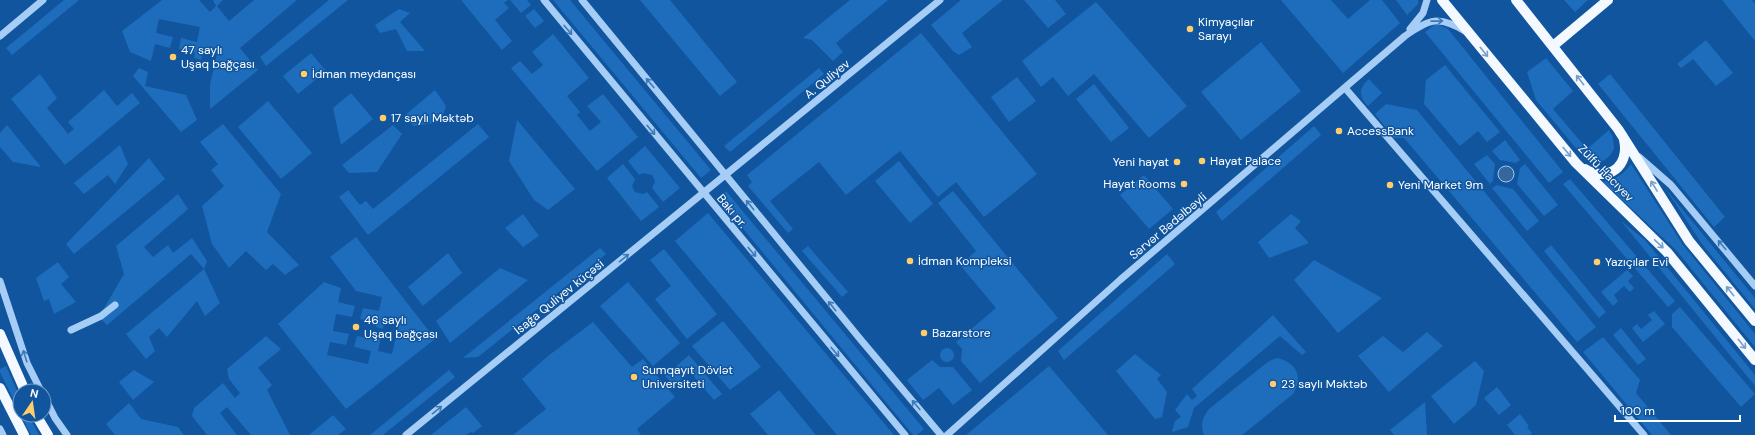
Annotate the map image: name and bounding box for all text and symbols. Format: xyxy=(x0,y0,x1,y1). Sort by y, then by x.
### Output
place label: Kimyaçılar Sarayı xyxy=(1198,14,1255,44)
one-way arrow xyxy=(1430,17,1443,24)
marker: Kimyaçılar Sarayı xyxy=(1185,24,1195,34)
one-way arrow xyxy=(564,25,573,35)
place label: 47 saylı Uşaq bağçası xyxy=(181,42,255,72)
one-way arrow xyxy=(1480,46,1489,57)
marker: 47 saylı Uşaq bağçası xyxy=(168,52,178,62)
street label: A. Quliyev xyxy=(801,55,854,102)
place label: İdman meydançası xyxy=(312,66,416,82)
marker: İdman meydançası xyxy=(299,69,309,79)
one-way arrow xyxy=(1575,74,1584,85)
one-way arrow xyxy=(645,77,654,88)
place label: 17 saylı Məktəb xyxy=(391,110,474,126)
marker: 17 saylı Məktəb xyxy=(378,113,388,123)
place label: AccessBank xyxy=(1347,123,1414,139)
one-way arrow xyxy=(647,125,656,135)
marker: AccessBank xyxy=(1334,126,1344,136)
street label: Zülfü Hacıyev xyxy=(1575,141,1638,205)
one-way arrow xyxy=(1563,146,1572,157)
place label: Hayat Palace xyxy=(1210,153,1281,169)
place label: Yeni hayat xyxy=(1113,154,1169,170)
marker: Hayat Palace xyxy=(1197,156,1207,166)
marker: Yeni hayat xyxy=(1172,157,1182,167)
place label: Hayat Rooms xyxy=(1103,176,1176,192)
place label: Yeni Market 9m xyxy=(1398,177,1483,193)
marker: Hayat Rooms xyxy=(1179,179,1189,189)
marker: Yeni Market 9m xyxy=(1385,180,1395,190)
one-way arrow xyxy=(1650,180,1658,192)
street label: Sərvər Bədəlbəyli xyxy=(1126,189,1210,263)
street label: Bakı pr. xyxy=(713,191,751,231)
one-way arrow xyxy=(746,199,755,210)
one-way arrow xyxy=(1654,239,1664,249)
one-way arrow xyxy=(1717,239,1726,250)
one-way arrow xyxy=(748,246,757,257)
one-way arrow xyxy=(619,253,630,262)
place label: İdman Kompleksi xyxy=(918,253,1012,269)
place label: Yazıçılar Evi xyxy=(1605,254,1668,270)
street label: İsağa Quliyev küçəsi xyxy=(511,256,607,338)
marker: İdman Kompleksi xyxy=(905,256,915,266)
marker: Yazıçılar Evi xyxy=(1592,257,1602,267)
one-way arrow xyxy=(1726,286,1735,297)
one-way arrow xyxy=(828,300,837,311)
place label: 46 saylı Uşaq bağçası xyxy=(364,312,438,342)
marker: 46 saylı Uşaq bağçası xyxy=(351,322,361,332)
place label: Bazarstore xyxy=(932,325,991,341)
marker: Bazarstore xyxy=(919,328,929,338)
one-way arrow xyxy=(1737,338,1746,349)
one-way arrow xyxy=(831,346,840,357)
one-way arrow xyxy=(20,350,28,362)
place label: Sumqayıt Dövlət Universiteti xyxy=(642,362,733,392)
marker: Sumqayıt Dövlət Universiteti xyxy=(629,372,639,382)
place label: 23 saylı Məktəb xyxy=(1281,376,1368,392)
marker: 23 saylı Məktəb xyxy=(1268,379,1278,389)
north arrow xyxy=(12,383,52,423)
text: N xyxy=(29,386,40,401)
scale bar xyxy=(1615,397,1740,423)
one-way arrow xyxy=(911,400,920,411)
text: 100 m xyxy=(1621,403,1655,419)
one-way arrow xyxy=(431,406,442,415)

